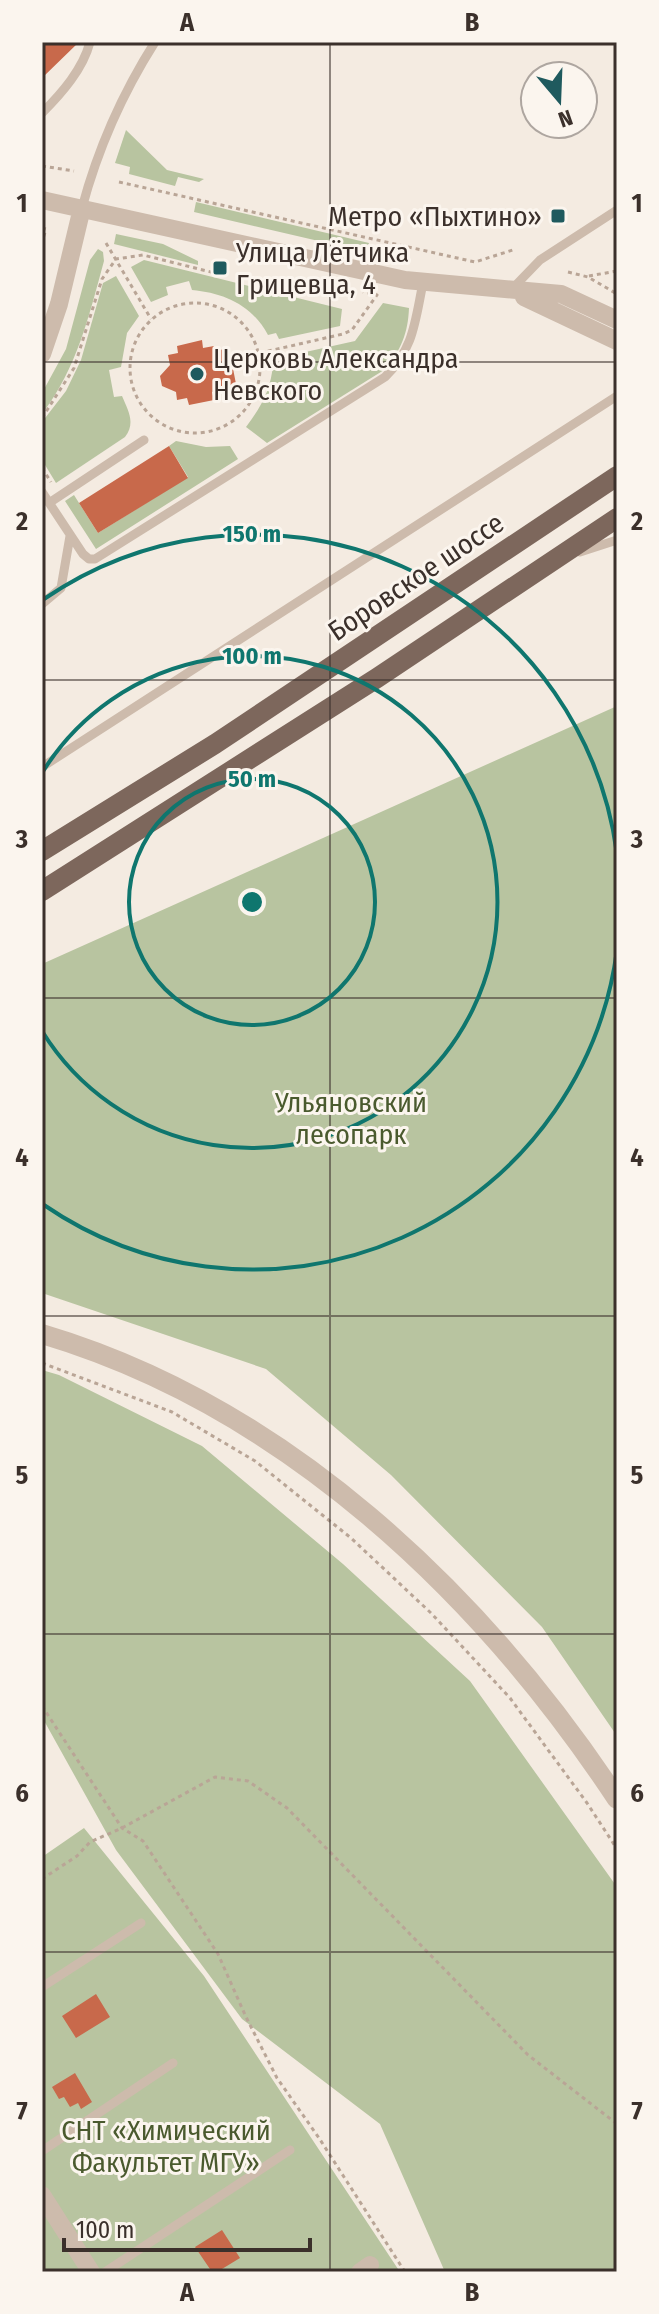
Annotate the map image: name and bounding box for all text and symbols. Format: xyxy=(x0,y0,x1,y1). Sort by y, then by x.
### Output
text: A xyxy=(179,7,195,38)
text: B xyxy=(465,7,480,38)
north arrow xyxy=(519,60,599,140)
text: N xyxy=(555,104,576,133)
text: 1 xyxy=(17,188,28,219)
text: 1 xyxy=(632,188,643,219)
place label: Метро «Пыхтино» xyxy=(328,200,542,233)
marker: Метро «Пыхтино» xyxy=(549,207,567,225)
place label: Улица Лётчика Грицевца, 4 xyxy=(235,236,409,301)
marker: Улица Лётчика Грицевца, 4 xyxy=(211,259,229,277)
place label: Церковь Александра Невского xyxy=(213,342,459,407)
marker: Церковь Александра Невского xyxy=(188,365,206,383)
text: 2 xyxy=(15,506,28,537)
street label: Боровское шоссе xyxy=(322,506,510,648)
text: 2 xyxy=(630,506,643,537)
text: 150 m xyxy=(223,520,281,548)
text: 100 m xyxy=(222,642,282,670)
text: 50 m xyxy=(228,765,276,793)
text: 3 xyxy=(15,824,28,855)
text: 3 xyxy=(630,824,643,855)
centre of rings xyxy=(238,888,266,916)
park label: Ульяновский лесопарк xyxy=(274,1086,427,1151)
text: 4 xyxy=(15,1142,29,1173)
text: 4 xyxy=(630,1142,644,1173)
text: 5 xyxy=(16,1460,29,1491)
text: 5 xyxy=(631,1460,644,1491)
text: 6 xyxy=(15,1778,29,1809)
text: 6 xyxy=(630,1778,644,1809)
text: 7 xyxy=(16,2096,28,2127)
text: 7 xyxy=(631,2096,643,2127)
park label: СНТ «Химический Факультет МГУ» xyxy=(61,2114,271,2179)
scale bar xyxy=(64,2202,310,2252)
text: 100 m xyxy=(76,2216,134,2244)
text: A xyxy=(179,2277,195,2308)
text: B xyxy=(465,2277,480,2308)

